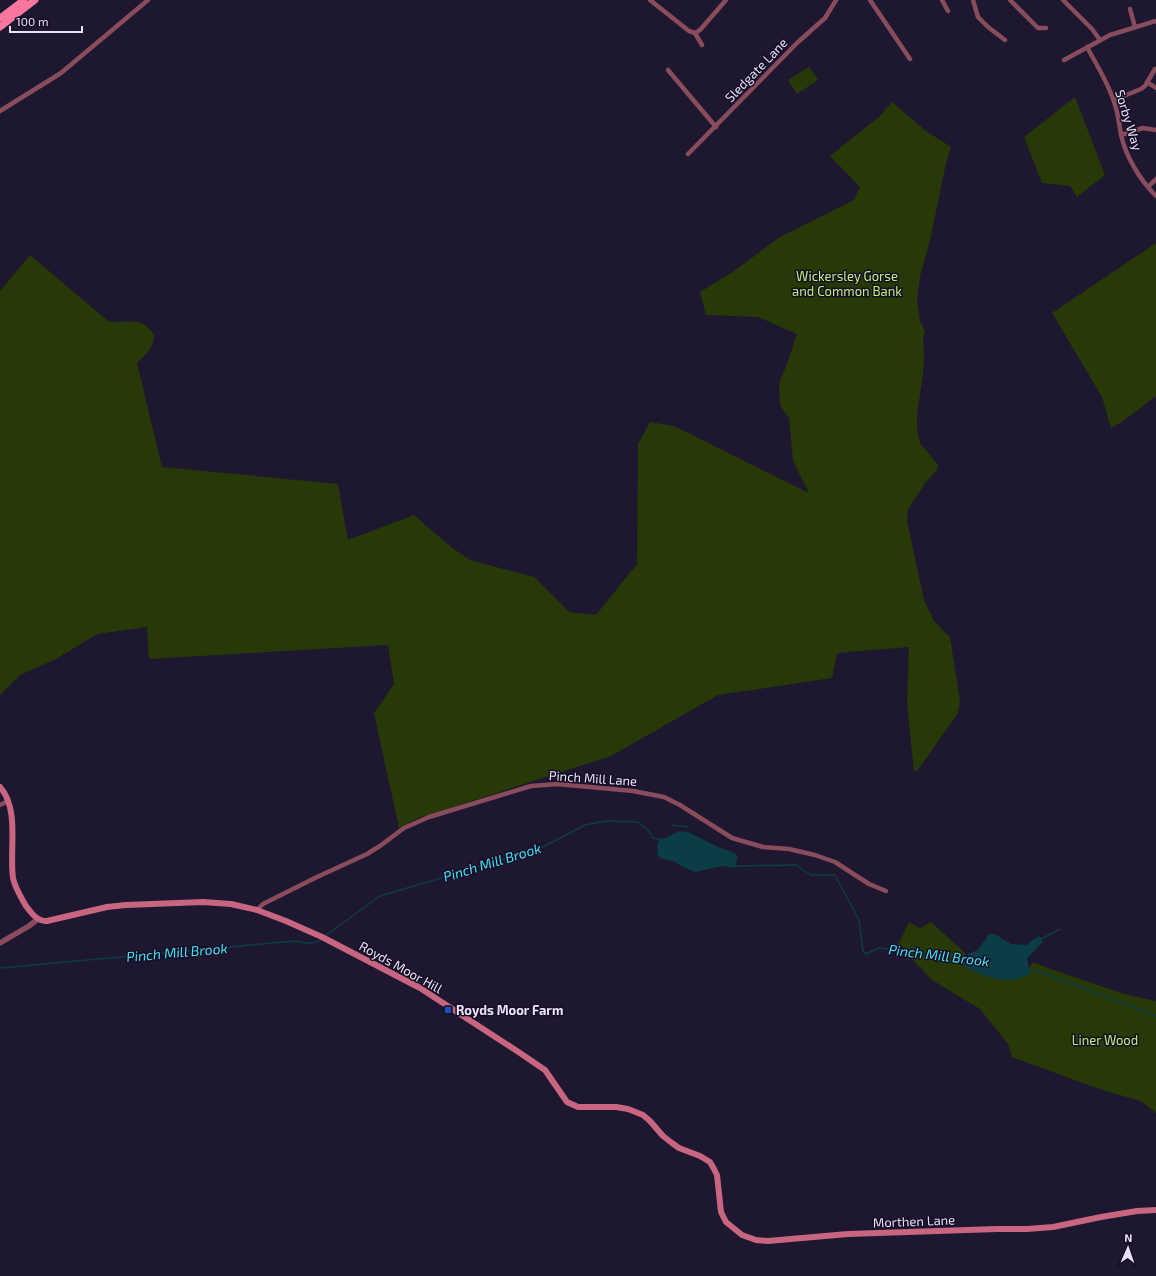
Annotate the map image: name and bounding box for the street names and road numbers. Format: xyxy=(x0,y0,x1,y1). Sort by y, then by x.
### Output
street label: Sledgate Lane xyxy=(721,35,791,105)
street label: Sorby Way xyxy=(1112,88,1146,152)
street label: Pinch Mill Lane xyxy=(548,767,638,789)
street label: Royds Moor Hill xyxy=(357,938,446,997)
street label: Morthen Lane xyxy=(873,1212,955,1230)

